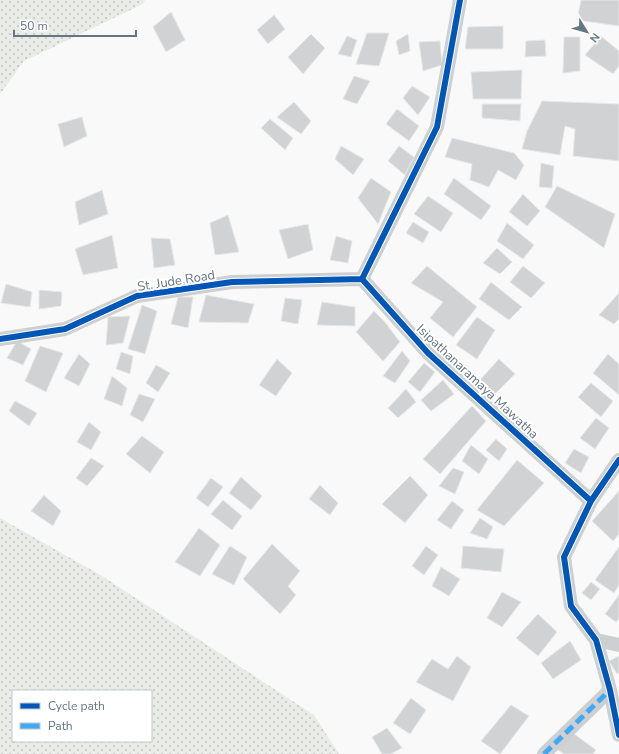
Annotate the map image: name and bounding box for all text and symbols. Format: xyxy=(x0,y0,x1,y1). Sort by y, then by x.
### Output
scale bar xyxy=(14,12,136,38)
north arrow xyxy=(567,12,607,52)
text: 50 m xyxy=(20,18,48,34)
text: N xyxy=(586,30,603,46)
street label: St. Jude Road xyxy=(136,266,216,296)
street label: Isipathanaramaya Mawatha xyxy=(412,320,542,443)
legend xyxy=(12,690,152,742)
text: Cycle path xyxy=(48,698,105,714)
text: Path xyxy=(48,718,73,734)

